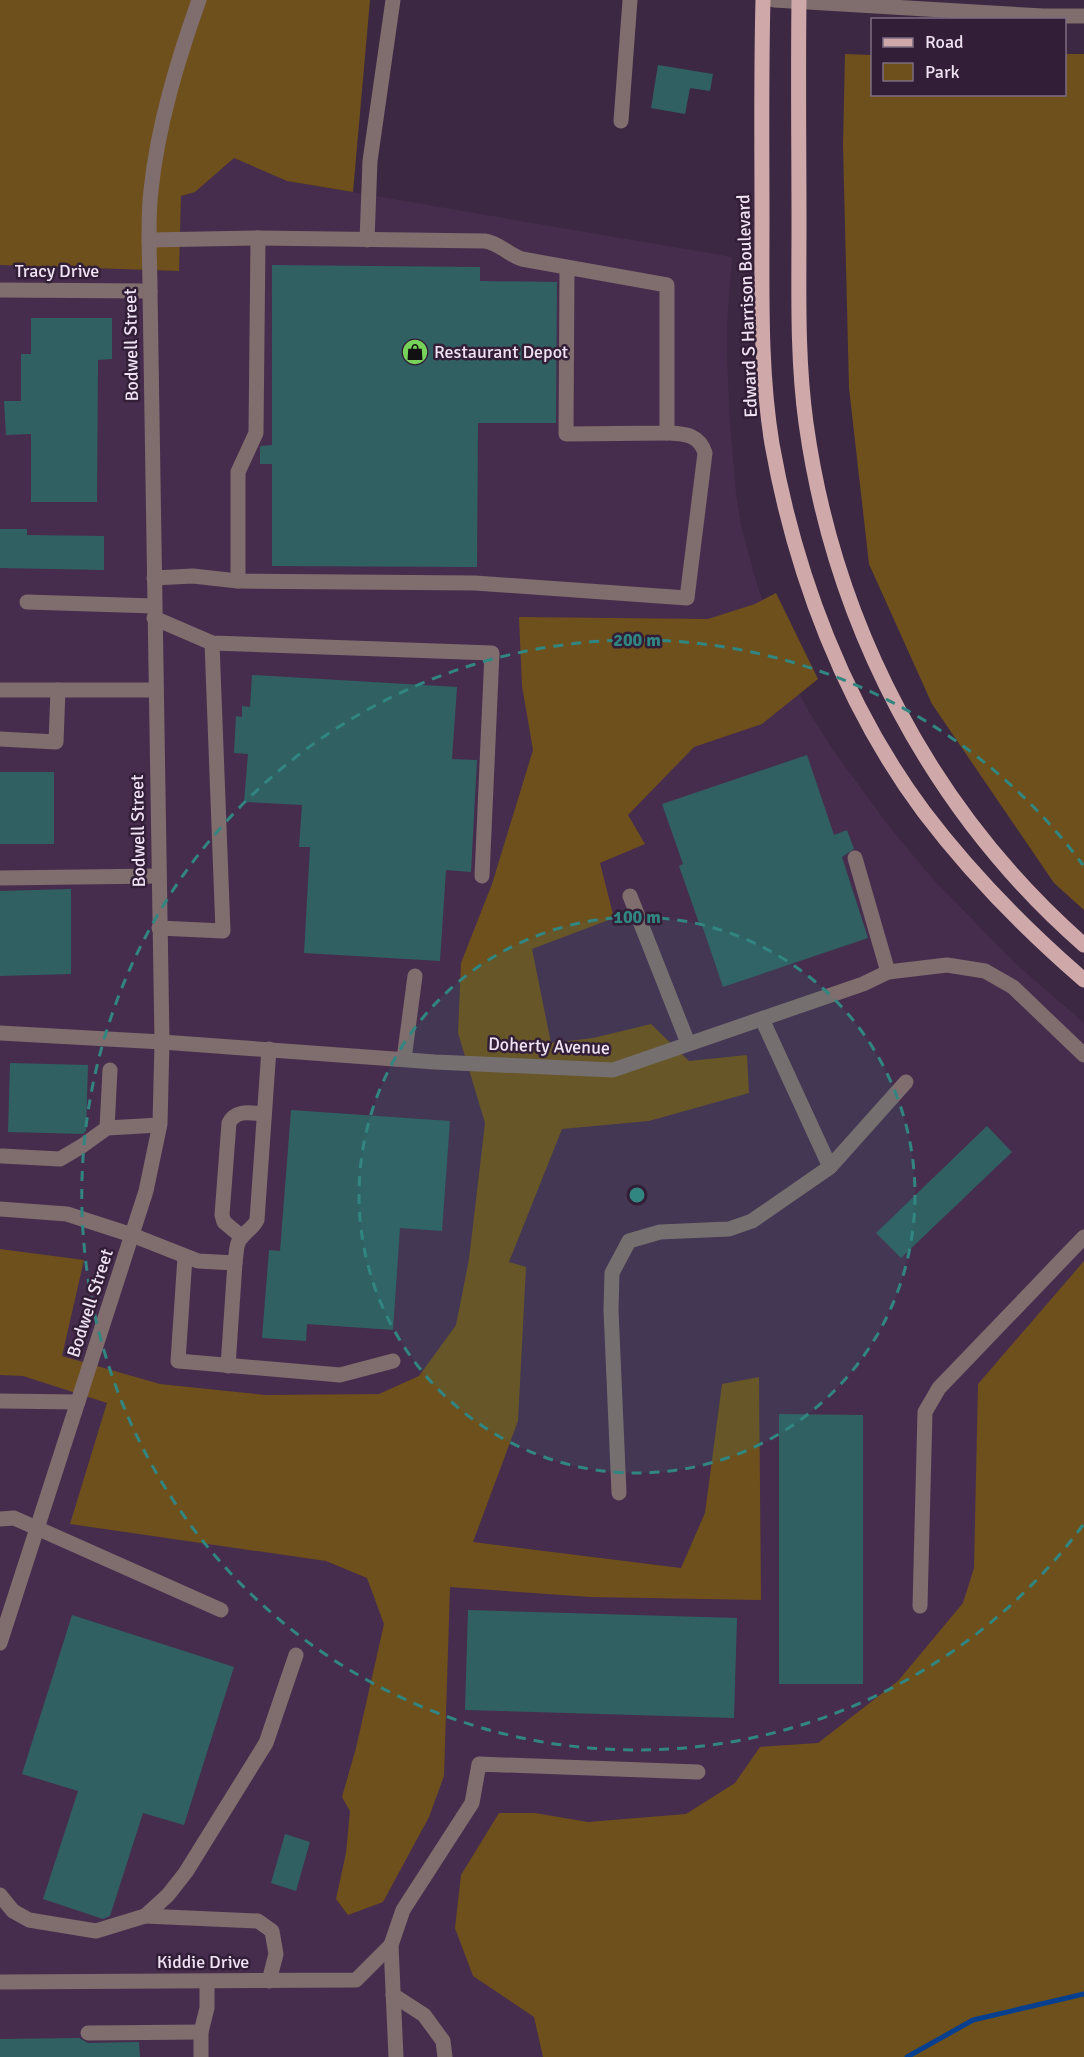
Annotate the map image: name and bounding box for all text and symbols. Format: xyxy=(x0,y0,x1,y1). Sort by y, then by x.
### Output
legend xyxy=(871,18,1066,96)
text: Road xyxy=(925,31,964,53)
text: Park xyxy=(925,61,960,83)
street label: Edward S Harrison Boulevard xyxy=(732,194,762,418)
street label: Tracy Drive xyxy=(15,260,99,282)
street label: Bodwell Street xyxy=(119,288,143,402)
shop icon: Restaurant Depot xyxy=(400,337,430,367)
place label: Restaurant Depot xyxy=(434,341,568,363)
text: 200 m xyxy=(613,629,661,651)
street label: Bodwell Street xyxy=(126,774,150,888)
text: 100 m xyxy=(613,906,661,928)
street label: Doherty Avenue xyxy=(488,1033,610,1059)
centre of rings xyxy=(627,1185,647,1205)
street label: Bodwell Street xyxy=(62,1246,118,1360)
street label: Kiddie Drive xyxy=(157,1951,249,1973)

